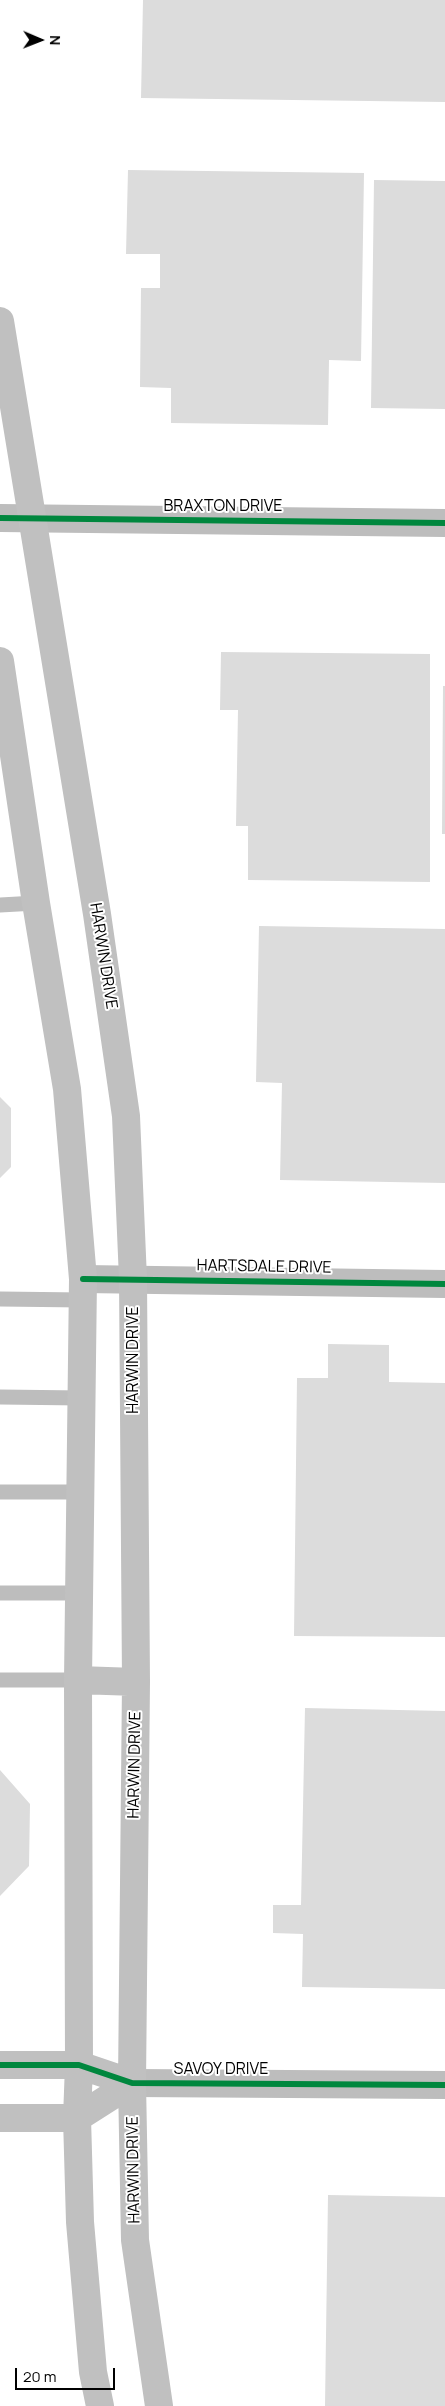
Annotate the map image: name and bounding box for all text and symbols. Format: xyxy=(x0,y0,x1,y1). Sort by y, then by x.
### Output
north arrow xyxy=(15,15,65,65)
text: N xyxy=(46,35,65,45)
street label: BRAXTON DRIVE xyxy=(164,497,282,517)
street label: HARWIN DRIVE xyxy=(85,901,121,1011)
street label: HARTSDALE DRIVE xyxy=(196,1256,332,1278)
street label: HARWIN DRIVE xyxy=(124,1306,144,1414)
street label: HARWIN DRIVE xyxy=(124,1711,146,1819)
street label: SAVOY DRIVE xyxy=(174,2060,268,2080)
street label: HARWIN DRIVE xyxy=(123,2116,145,2224)
scale bar xyxy=(18,2358,118,2390)
text: 20 m xyxy=(23,2366,56,2387)

